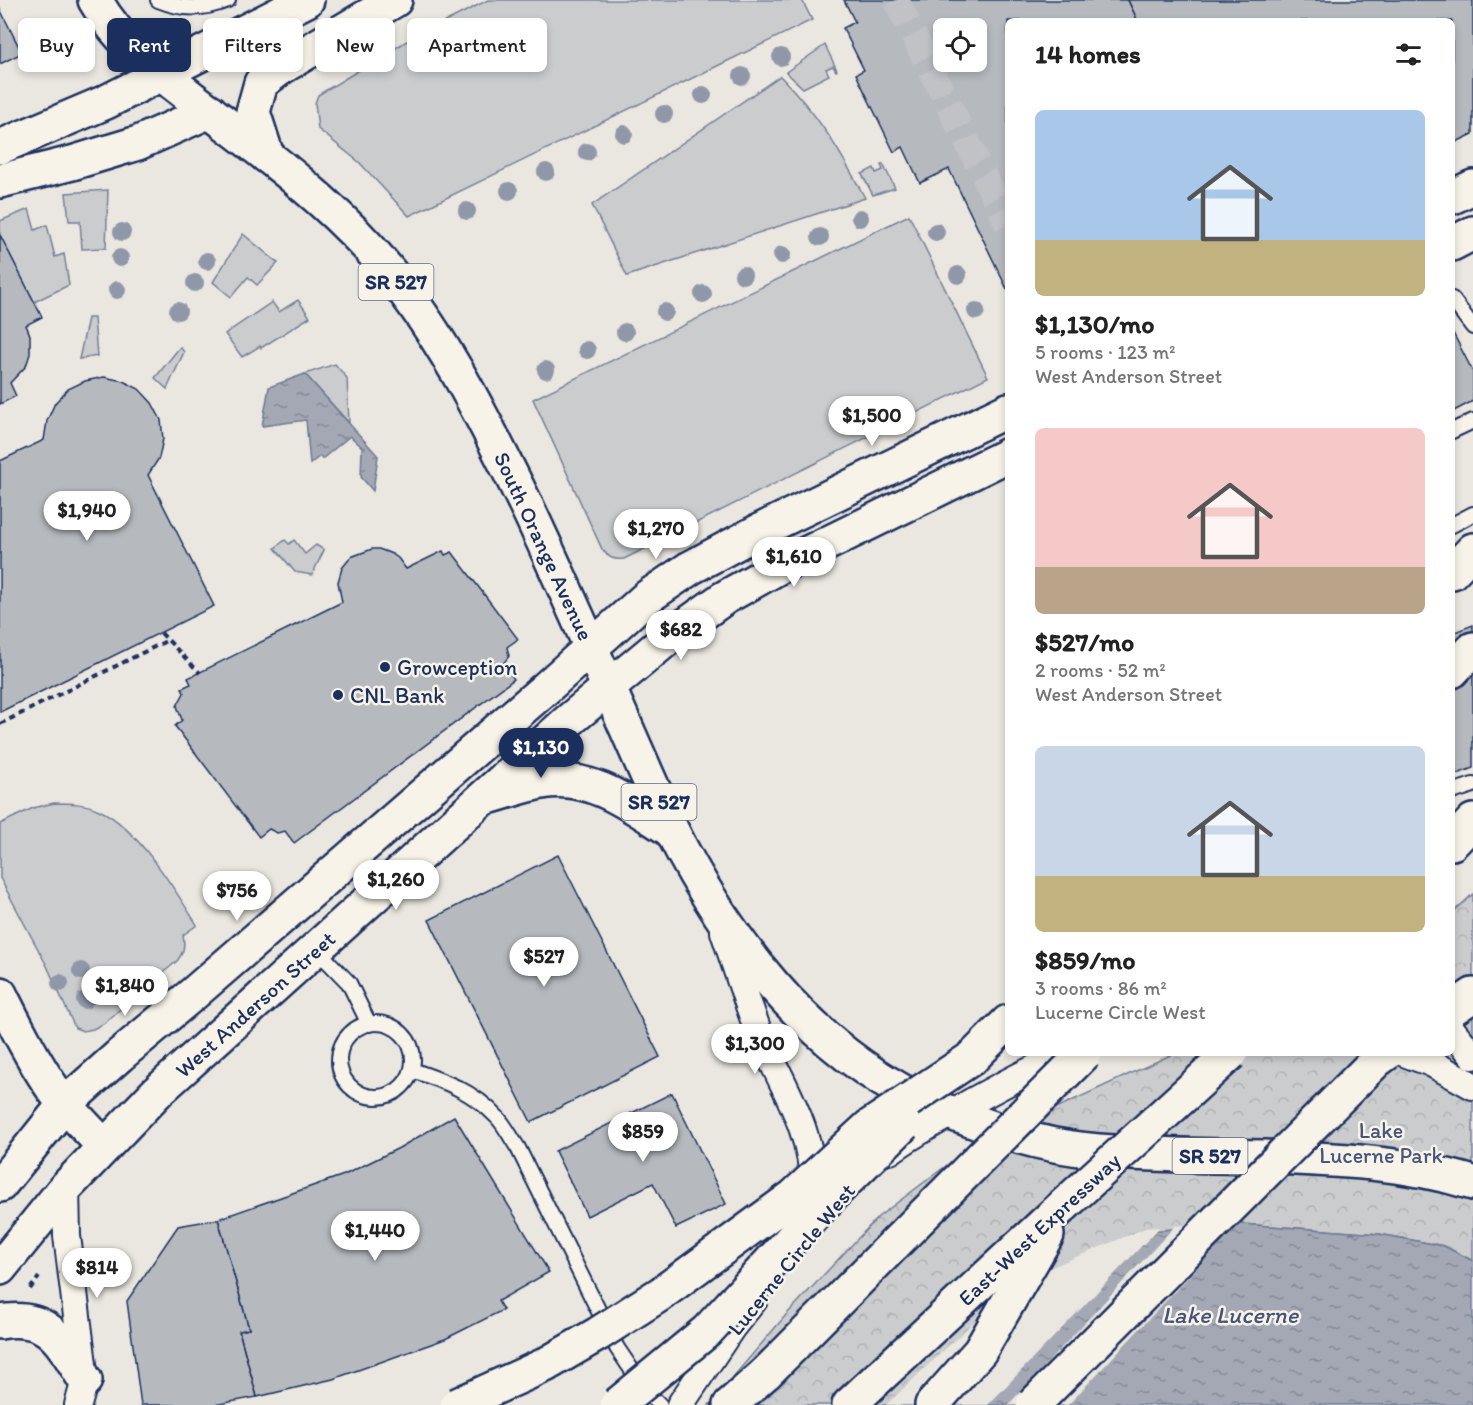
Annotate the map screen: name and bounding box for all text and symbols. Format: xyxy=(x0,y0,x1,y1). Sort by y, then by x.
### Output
chip: Buy xyxy=(18,18,95,72)
chip: Rent xyxy=(107,18,191,72)
chip: Filters xyxy=(203,18,303,72)
chip: New xyxy=(315,18,395,72)
chip: Apartment xyxy=(407,18,547,72)
map controls xyxy=(933,18,987,72)
button: locate xyxy=(933,18,987,72)
text: 14 homes xyxy=(1035,38,1141,70)
icon: filters xyxy=(1392,38,1425,71)
icon: home xyxy=(1176,149,1284,257)
road number: SR 527 xyxy=(358,264,434,300)
text: $1,130/mo xyxy=(1035,308,1155,340)
text: 5 rooms · 123 m² xyxy=(1035,340,1176,364)
text: West Anderson Street xyxy=(1035,364,1222,388)
pin: $1,500 xyxy=(823,396,921,447)
text: $1,500 xyxy=(842,403,902,427)
street label: South Orange Avenue xyxy=(488,448,599,645)
icon: home xyxy=(1176,467,1284,575)
pin: $1,940 xyxy=(38,491,136,542)
text: $1,940 xyxy=(58,498,116,522)
pin: $1,270 xyxy=(607,509,705,560)
text: $1,270 xyxy=(628,516,684,540)
pin: $1,610 xyxy=(745,537,843,588)
text: $1,610 xyxy=(766,544,822,568)
pin: $682 xyxy=(645,610,717,661)
text: $682 xyxy=(660,617,702,641)
text: $527/mo xyxy=(1035,626,1134,658)
place label: Growception xyxy=(397,654,518,681)
text: 2 rooms · 52 m² xyxy=(1035,658,1166,682)
marker: Growception xyxy=(378,660,392,674)
place label: CNL Bank xyxy=(350,682,444,709)
text: West Anderson Street xyxy=(1035,682,1222,706)
marker: CNL Bank xyxy=(331,688,345,702)
pin: $1,130 xyxy=(492,728,590,779)
text: $1,130 xyxy=(513,735,569,759)
road number: SR 527 xyxy=(622,784,696,820)
icon: home xyxy=(1176,785,1284,893)
pin: $1,260 xyxy=(347,860,445,911)
text: $1,260 xyxy=(367,867,425,891)
pin: $756 xyxy=(201,871,273,922)
text: $756 xyxy=(216,878,258,902)
street label: West Anderson Street xyxy=(170,925,341,1083)
pin: $527 xyxy=(508,937,580,988)
text: $527 xyxy=(523,944,565,968)
text: $859/mo xyxy=(1035,944,1136,976)
pin: $1,840 xyxy=(76,966,174,1017)
text: $1,840 xyxy=(95,973,155,997)
text: 3 rooms · 86 m² xyxy=(1035,976,1167,1000)
text: Lucerne Circle West xyxy=(1035,1000,1206,1024)
pin: $1,300 xyxy=(706,1024,804,1075)
text: $1,300 xyxy=(725,1031,785,1055)
pin: $859 xyxy=(607,1112,679,1163)
park label: Lake Lucerne Park xyxy=(1319,1117,1443,1169)
text: $859 xyxy=(622,1119,664,1143)
road number: SR 527 xyxy=(1172,1138,1248,1174)
street label: East-West Expressway xyxy=(953,1147,1127,1312)
street label: Lucerne Circle West xyxy=(722,1178,861,1341)
pin: $1,440 xyxy=(326,1211,424,1262)
text: $1,440 xyxy=(345,1218,405,1242)
pin: $814 xyxy=(61,1248,133,1299)
text: $814 xyxy=(76,1255,118,1279)
water label: Lake Lucerne xyxy=(1162,1300,1300,1329)

